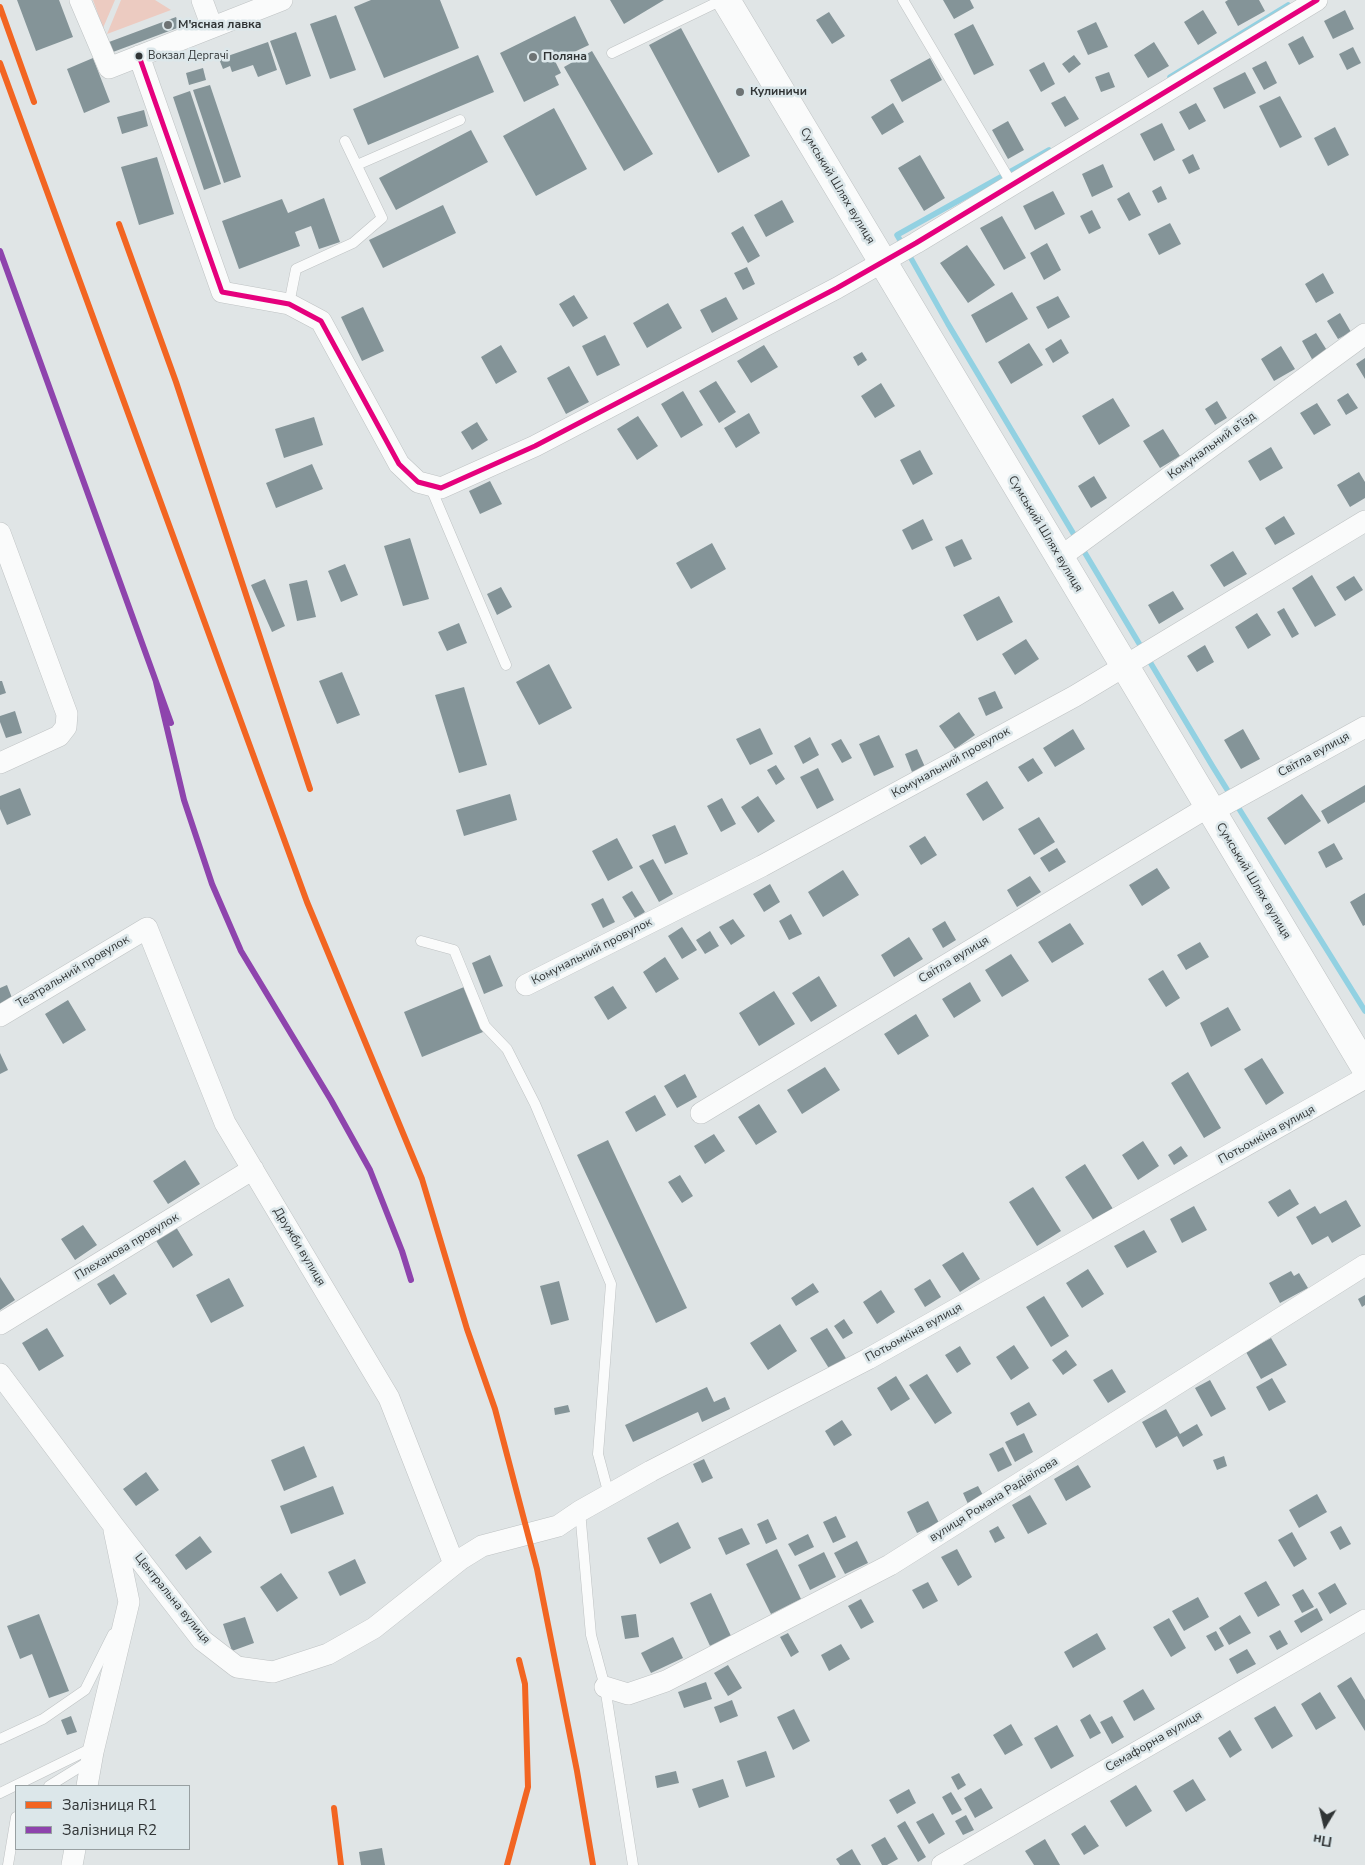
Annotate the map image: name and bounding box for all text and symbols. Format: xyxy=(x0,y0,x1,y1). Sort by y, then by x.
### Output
place label: М'ясная лавка xyxy=(178,18,261,32)
marker: М'ясная лавка xyxy=(162,19,174,31)
place label: Вокзал Дергачі xyxy=(148,49,228,63)
place label: Поляна xyxy=(543,50,587,64)
marker: Вокзал Дергачі xyxy=(134,51,144,61)
marker: Поляна xyxy=(527,51,539,63)
place label: Кулиничи xyxy=(750,85,807,99)
marker: Кулиничи xyxy=(734,86,746,98)
street label: Сумський Шлях вулиця xyxy=(797,125,877,247)
street label: Комунальний в’їзд xyxy=(1165,409,1259,483)
street label: Сумський Шлях вулиця xyxy=(1005,473,1085,595)
street label: Комунальний провулок xyxy=(889,724,1013,802)
street label: Світла вулиця xyxy=(1276,729,1352,781)
street label: Сумський Шлях вулиця xyxy=(1213,820,1293,942)
street label: Комунальний провулок xyxy=(529,915,655,989)
street label: Театральний провулок xyxy=(14,933,132,1011)
street label: Світла вулиця xyxy=(916,933,992,987)
street label: Потьомкіна вулиця xyxy=(1216,1102,1318,1168)
street label: Дружби вулиця xyxy=(270,1205,328,1289)
street label: Плеханова провулок xyxy=(72,1210,182,1284)
street label: Потьомкіна вулиця xyxy=(863,1300,965,1366)
street label: вулиця Романа Радівілова xyxy=(927,1455,1061,1545)
street label: Центральна вулиця xyxy=(131,1551,213,1647)
street label: Семафорна вулиця xyxy=(1103,1709,1205,1775)
legend xyxy=(15,1785,190,1850)
text: Залізниця R1 xyxy=(62,1795,157,1815)
north arrow xyxy=(1300,1800,1350,1850)
text: Залізниця R2 xyxy=(62,1820,157,1840)
text: Пн xyxy=(1312,1829,1334,1851)

